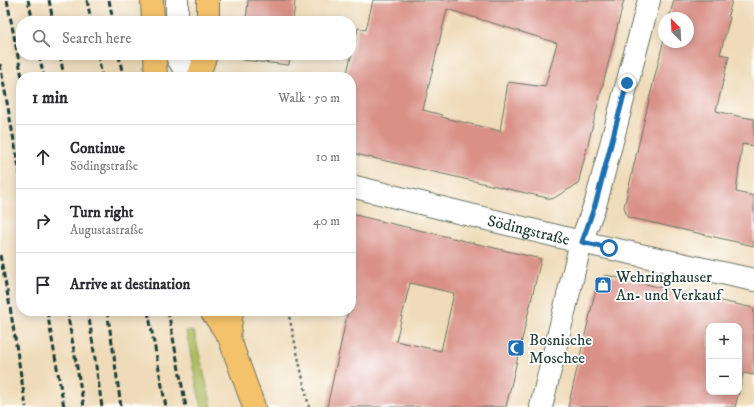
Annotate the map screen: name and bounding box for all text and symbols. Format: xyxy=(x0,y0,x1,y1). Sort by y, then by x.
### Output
north arrow xyxy=(658,12,694,48)
search box xyxy=(16,16,356,60)
icon: search xyxy=(30,27,52,49)
text: Search here xyxy=(62,29,131,48)
route end xyxy=(618,74,636,92)
text: 1 min xyxy=(32,87,68,109)
text: Walk · 50 m xyxy=(278,90,340,106)
text: Continue xyxy=(70,139,125,158)
icon: ahead xyxy=(32,146,54,168)
text: 10 m xyxy=(316,149,340,165)
text: Södingstraße xyxy=(70,158,138,174)
text: Turn right xyxy=(70,203,133,222)
icon: right xyxy=(32,210,54,232)
street label: Södingstraße xyxy=(485,211,572,250)
text: 40 m xyxy=(313,213,340,229)
text: Augustastraße xyxy=(70,222,143,238)
route start xyxy=(600,239,618,257)
place label: Wehringhauser An- und Verkauf xyxy=(615,267,724,305)
icon: arrive xyxy=(32,274,54,296)
text: Arrive at destination xyxy=(70,275,190,294)
shop icon: Wehringhauser An- und Verkauf xyxy=(593,275,613,295)
map controls xyxy=(706,323,742,395)
button: + xyxy=(706,323,742,359)
place label: Bosnische Moschee xyxy=(529,330,592,368)
mosque icon: Bosnische Moschee xyxy=(506,338,526,358)
button: − xyxy=(706,359,742,395)

